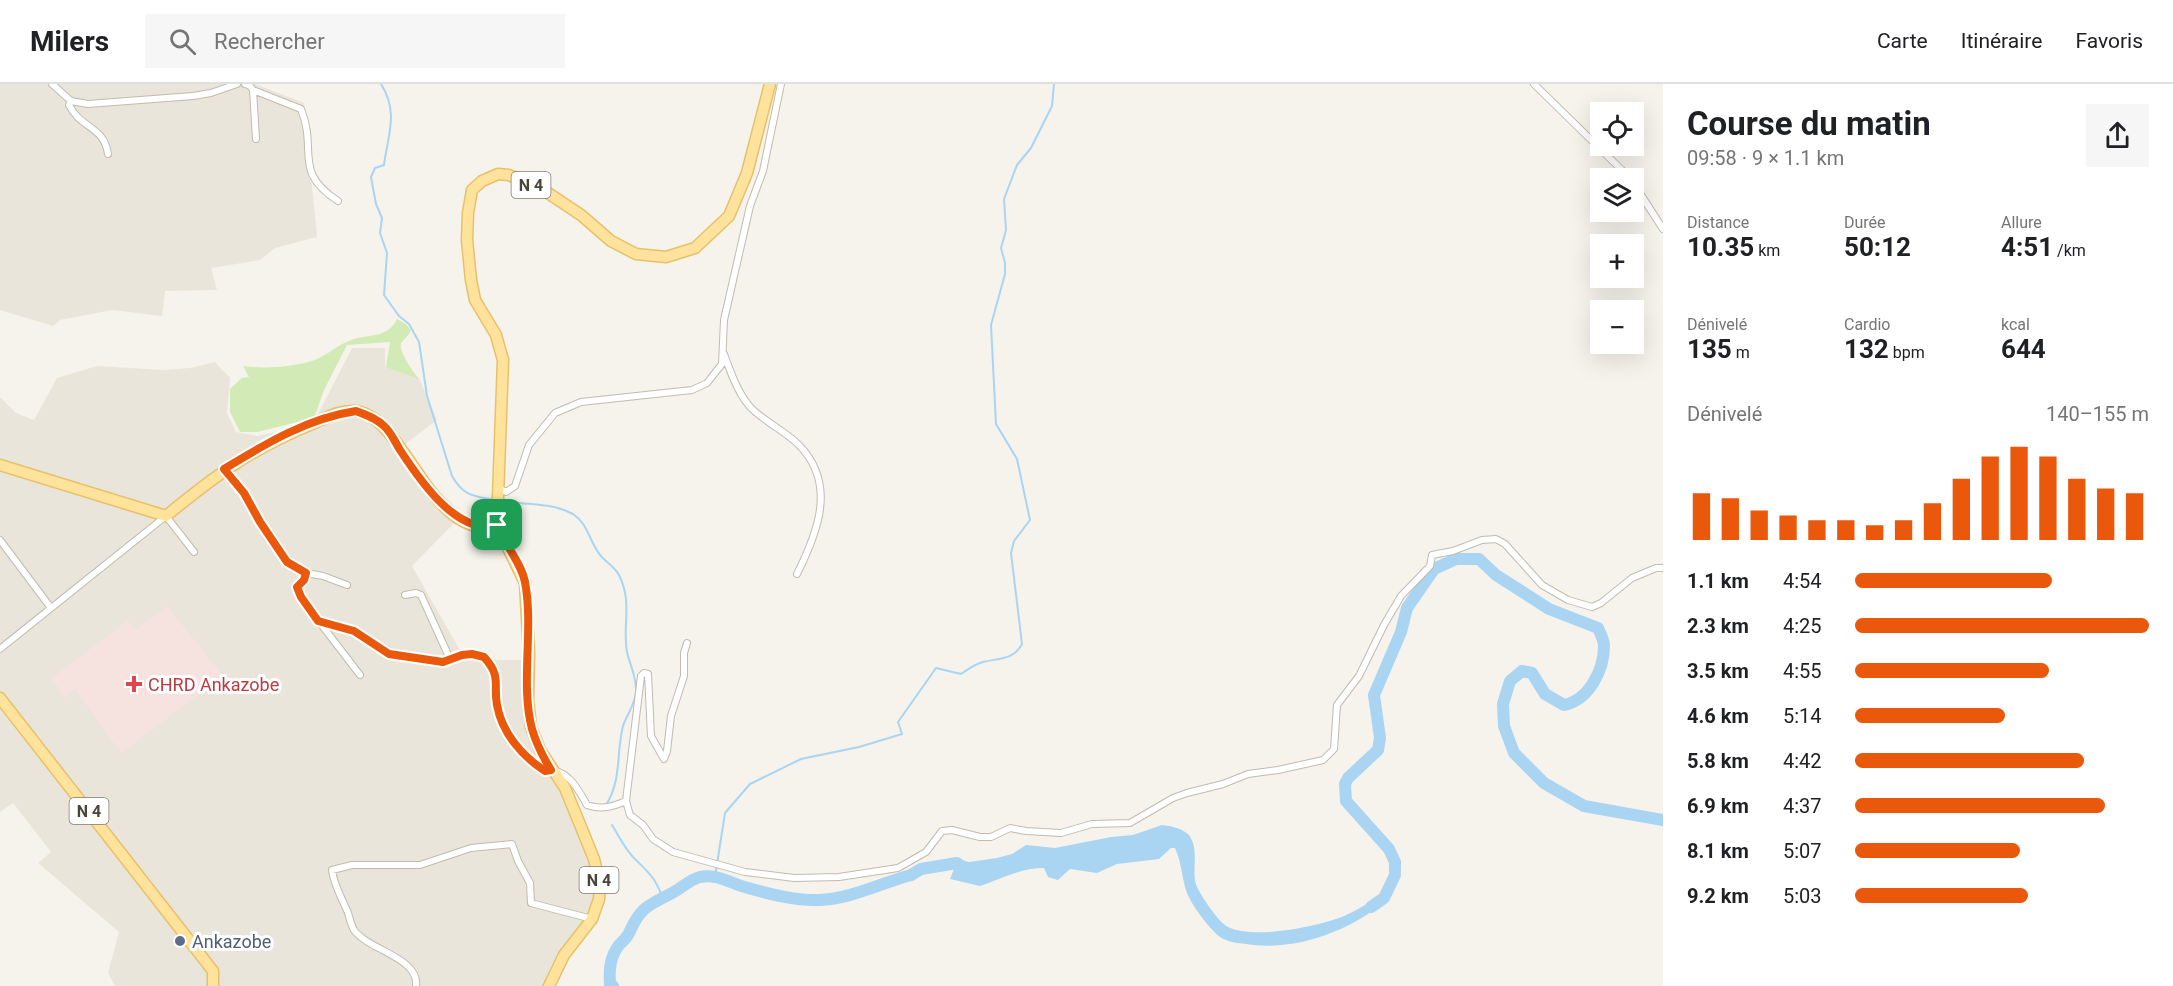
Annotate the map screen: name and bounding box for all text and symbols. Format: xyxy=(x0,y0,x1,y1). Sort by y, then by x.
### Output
search box xyxy=(145,14,565,68)
text: Milers xyxy=(30,25,109,58)
icon: search xyxy=(166,25,199,58)
text: Rechercher xyxy=(214,29,325,54)
text: Carte xyxy=(1877,29,1928,53)
text: Itinéraire xyxy=(1961,29,2042,53)
text: Favoris xyxy=(2075,29,2143,53)
map controls xyxy=(1590,102,1644,354)
button: locate xyxy=(1590,102,1644,156)
text: Course du matin xyxy=(1687,104,1931,143)
button: share xyxy=(2086,104,2149,167)
text: 09:58 · 9 × 1.1 km xyxy=(1687,146,1844,170)
button: layers xyxy=(1590,168,1644,222)
road number: N 4 xyxy=(512,172,550,198)
text: Distance xyxy=(1687,213,1749,232)
text: Durée xyxy=(1844,213,1886,232)
text: Allure xyxy=(2001,213,2042,232)
text: 10.35 xyxy=(1687,232,1754,262)
text: 50:12 xyxy=(1844,232,1911,262)
text: 4:51 xyxy=(2001,232,2053,262)
button: + xyxy=(1590,234,1644,288)
text: km xyxy=(1754,241,1780,260)
text: /km xyxy=(2053,241,2086,260)
button: − xyxy=(1590,300,1644,354)
text: Dénivelé xyxy=(1687,315,1747,334)
text: Cardio xyxy=(1844,315,1890,334)
text: kcal xyxy=(2001,315,2030,334)
text: 135 xyxy=(1687,334,1732,364)
text: 132 xyxy=(1844,334,1889,364)
text: 644 xyxy=(2001,334,2046,364)
text: m xyxy=(1732,343,1750,362)
text: bpm xyxy=(1889,343,1925,362)
text: Dénivelé xyxy=(1687,402,1762,426)
text: 140–155 m xyxy=(2046,402,2149,426)
pin xyxy=(471,499,522,550)
icon: arrive xyxy=(480,508,513,541)
text: 1.1 km xyxy=(1687,569,1749,593)
text: 4:54 xyxy=(1783,569,1822,593)
text: 2.3 km xyxy=(1687,614,1749,638)
text: 4:25 xyxy=(1783,614,1822,638)
text: 3.5 km xyxy=(1687,659,1749,683)
text: 4:55 xyxy=(1783,659,1822,683)
place label: CHRD Ankazobe xyxy=(148,674,279,695)
marker: CHRD Ankazobe xyxy=(125,675,143,693)
text: 4.6 km xyxy=(1687,704,1749,728)
text: 5:14 xyxy=(1783,704,1822,728)
text: 5.8 km xyxy=(1687,749,1749,773)
text: 4:42 xyxy=(1783,749,1822,773)
text: 6.9 km xyxy=(1687,794,1749,818)
text: 4:37 xyxy=(1783,794,1822,818)
road number: N 4 xyxy=(70,798,109,824)
text: 8.1 km xyxy=(1687,839,1749,863)
text: 5:07 xyxy=(1783,839,1822,863)
road number: N 4 xyxy=(580,867,618,893)
text: 9.2 km xyxy=(1687,884,1749,908)
text: 5:03 xyxy=(1783,884,1822,908)
place label: Ankazobe xyxy=(192,931,271,952)
marker: Ankazobe xyxy=(173,934,187,948)

